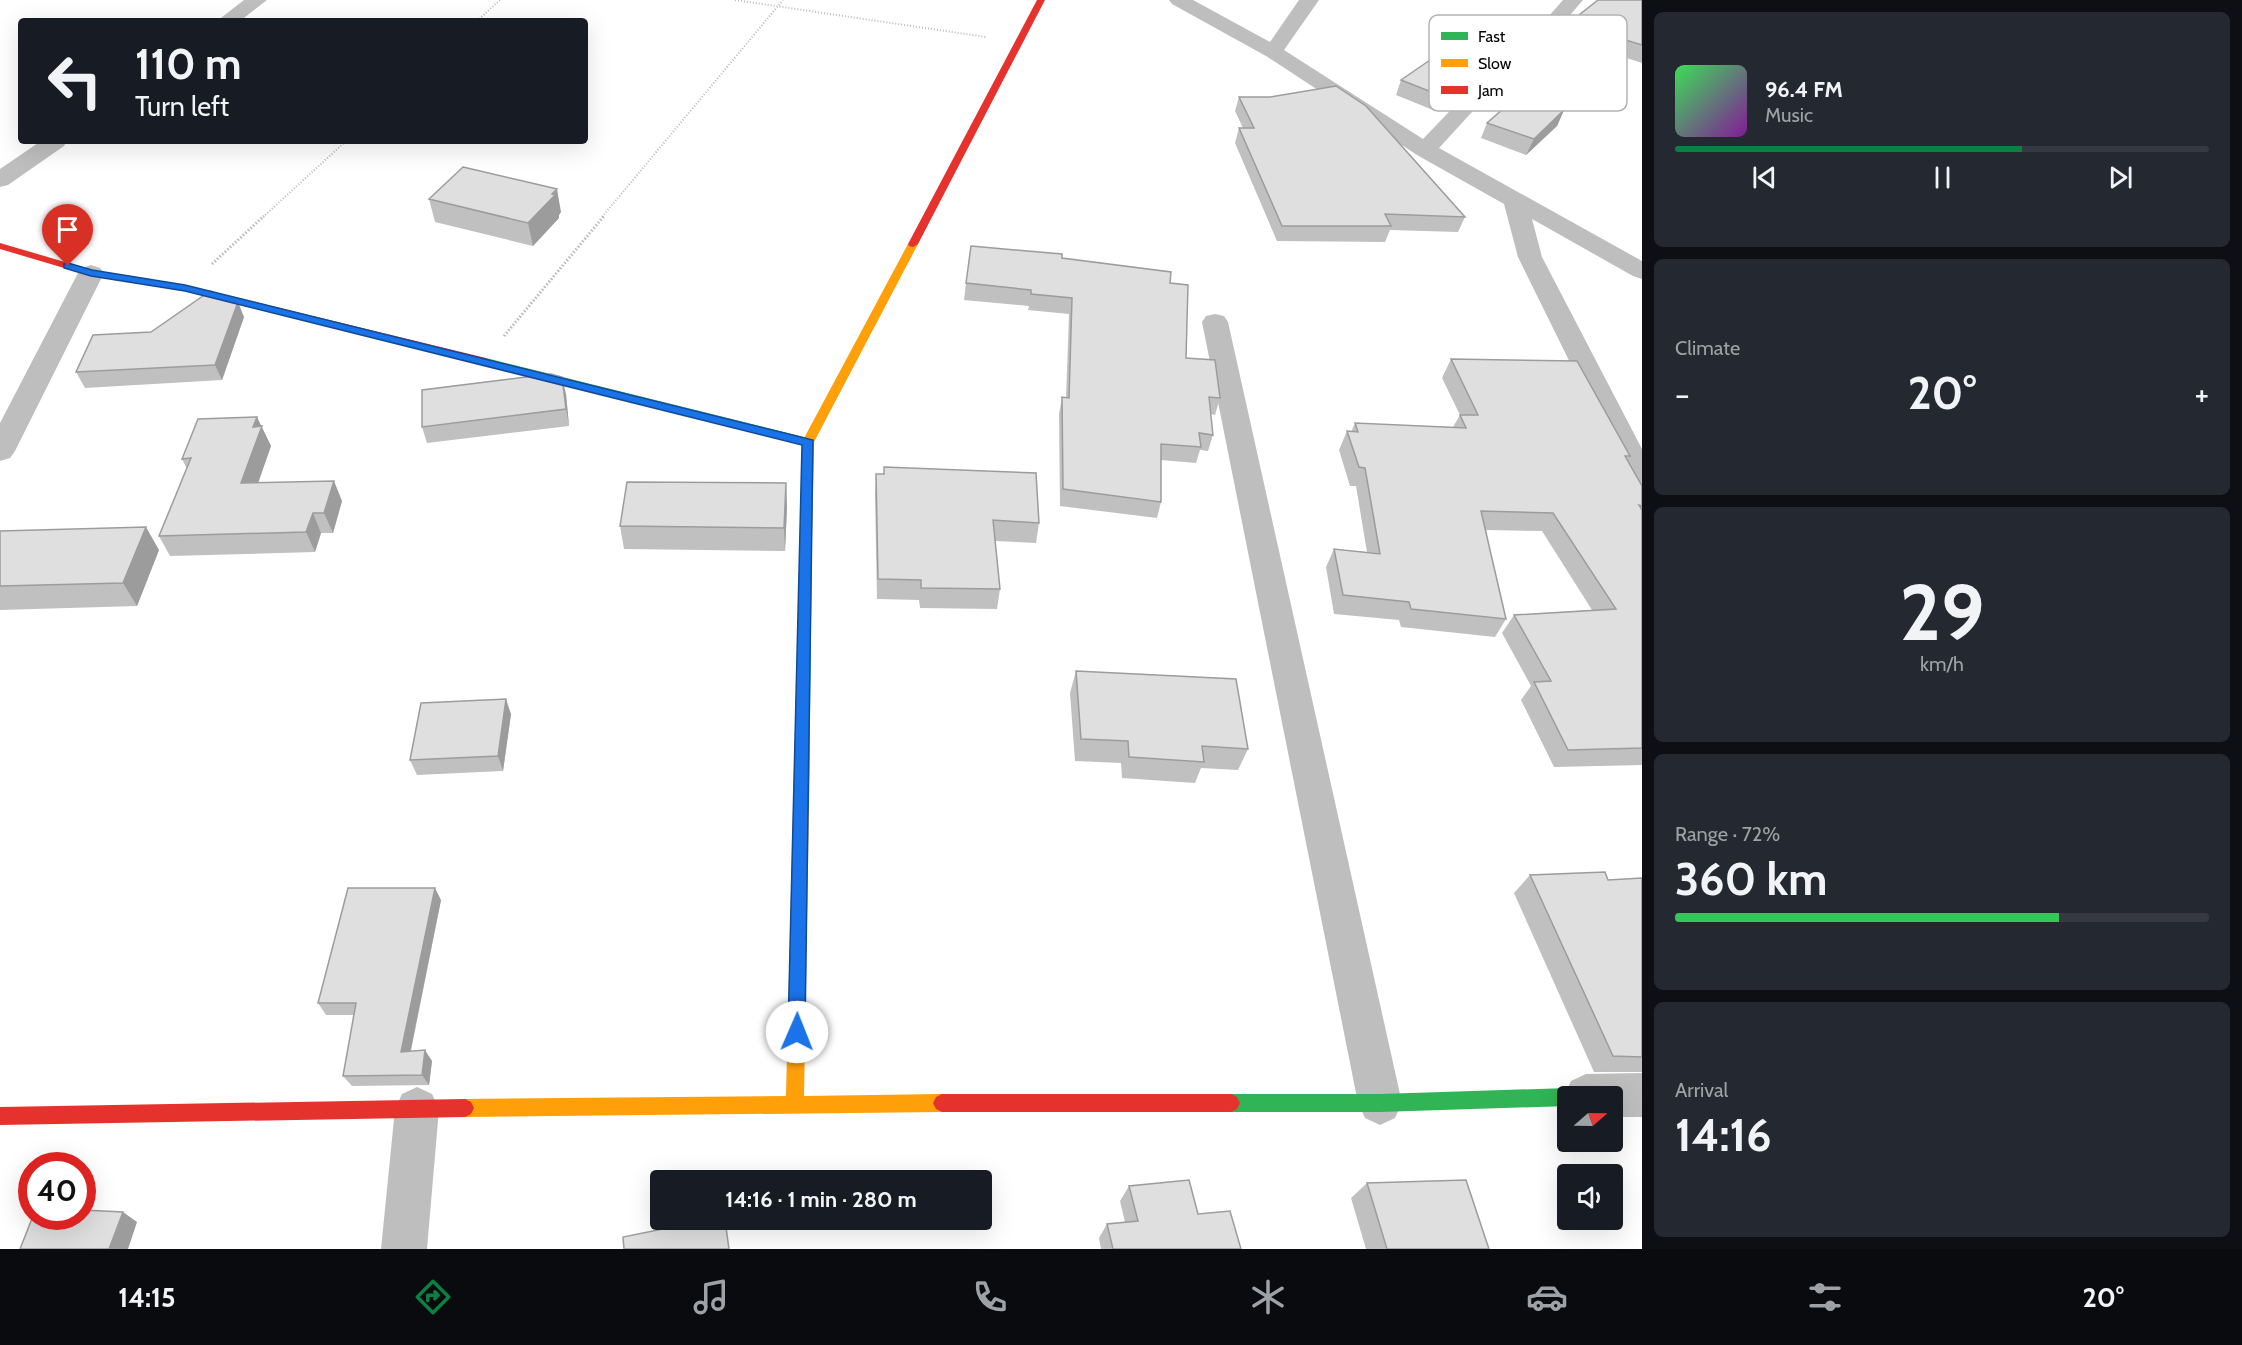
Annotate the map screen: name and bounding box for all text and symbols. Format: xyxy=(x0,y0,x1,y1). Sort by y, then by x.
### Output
legend xyxy=(1429,15,1627,111)
text: Fast xyxy=(1478,27,1506,46)
text: 110 m xyxy=(135,38,242,90)
icon: left xyxy=(36,42,114,120)
text: Slow xyxy=(1478,54,1512,73)
text: 96.4 FM xyxy=(1765,76,1843,103)
text: Jam xyxy=(1477,81,1504,100)
text: Turn left xyxy=(135,90,229,123)
text: Music xyxy=(1765,103,1813,127)
icon: previous xyxy=(1748,161,1781,194)
icon: pause xyxy=(1926,161,1959,194)
icon: next xyxy=(2104,161,2137,194)
pin xyxy=(42,204,93,266)
icon: arrive xyxy=(51,213,84,246)
text: Climate xyxy=(1675,336,1740,360)
text: 20° xyxy=(1908,366,1976,420)
text: − xyxy=(1675,374,1690,414)
text: + xyxy=(2194,374,2209,414)
text: 29 xyxy=(1899,565,1985,660)
text: km/h xyxy=(1920,652,1964,676)
text: Range · 72% xyxy=(1675,822,1780,846)
text: 360 km xyxy=(1675,852,1827,906)
position arrow xyxy=(765,1000,829,1064)
text: Arrival xyxy=(1675,1078,1728,1102)
north arrow xyxy=(1557,1086,1623,1152)
map controls xyxy=(1557,1086,1623,1230)
text: 14:16 xyxy=(1675,1108,1771,1162)
speed limit sign: 40 xyxy=(18,1152,96,1230)
button: sound xyxy=(1557,1164,1623,1230)
text: 14:16 · 1 min · 280 m xyxy=(725,1186,917,1213)
icon: directions xyxy=(412,1276,454,1318)
icon: music xyxy=(690,1276,732,1318)
icon: phone xyxy=(969,1276,1011,1318)
icon: climate xyxy=(1247,1276,1289,1318)
icon: car xyxy=(1526,1276,1568,1318)
icon: filters xyxy=(1804,1276,1846,1318)
text: 14:15 xyxy=(118,1281,175,1314)
text: 20° xyxy=(2083,1281,2124,1314)

